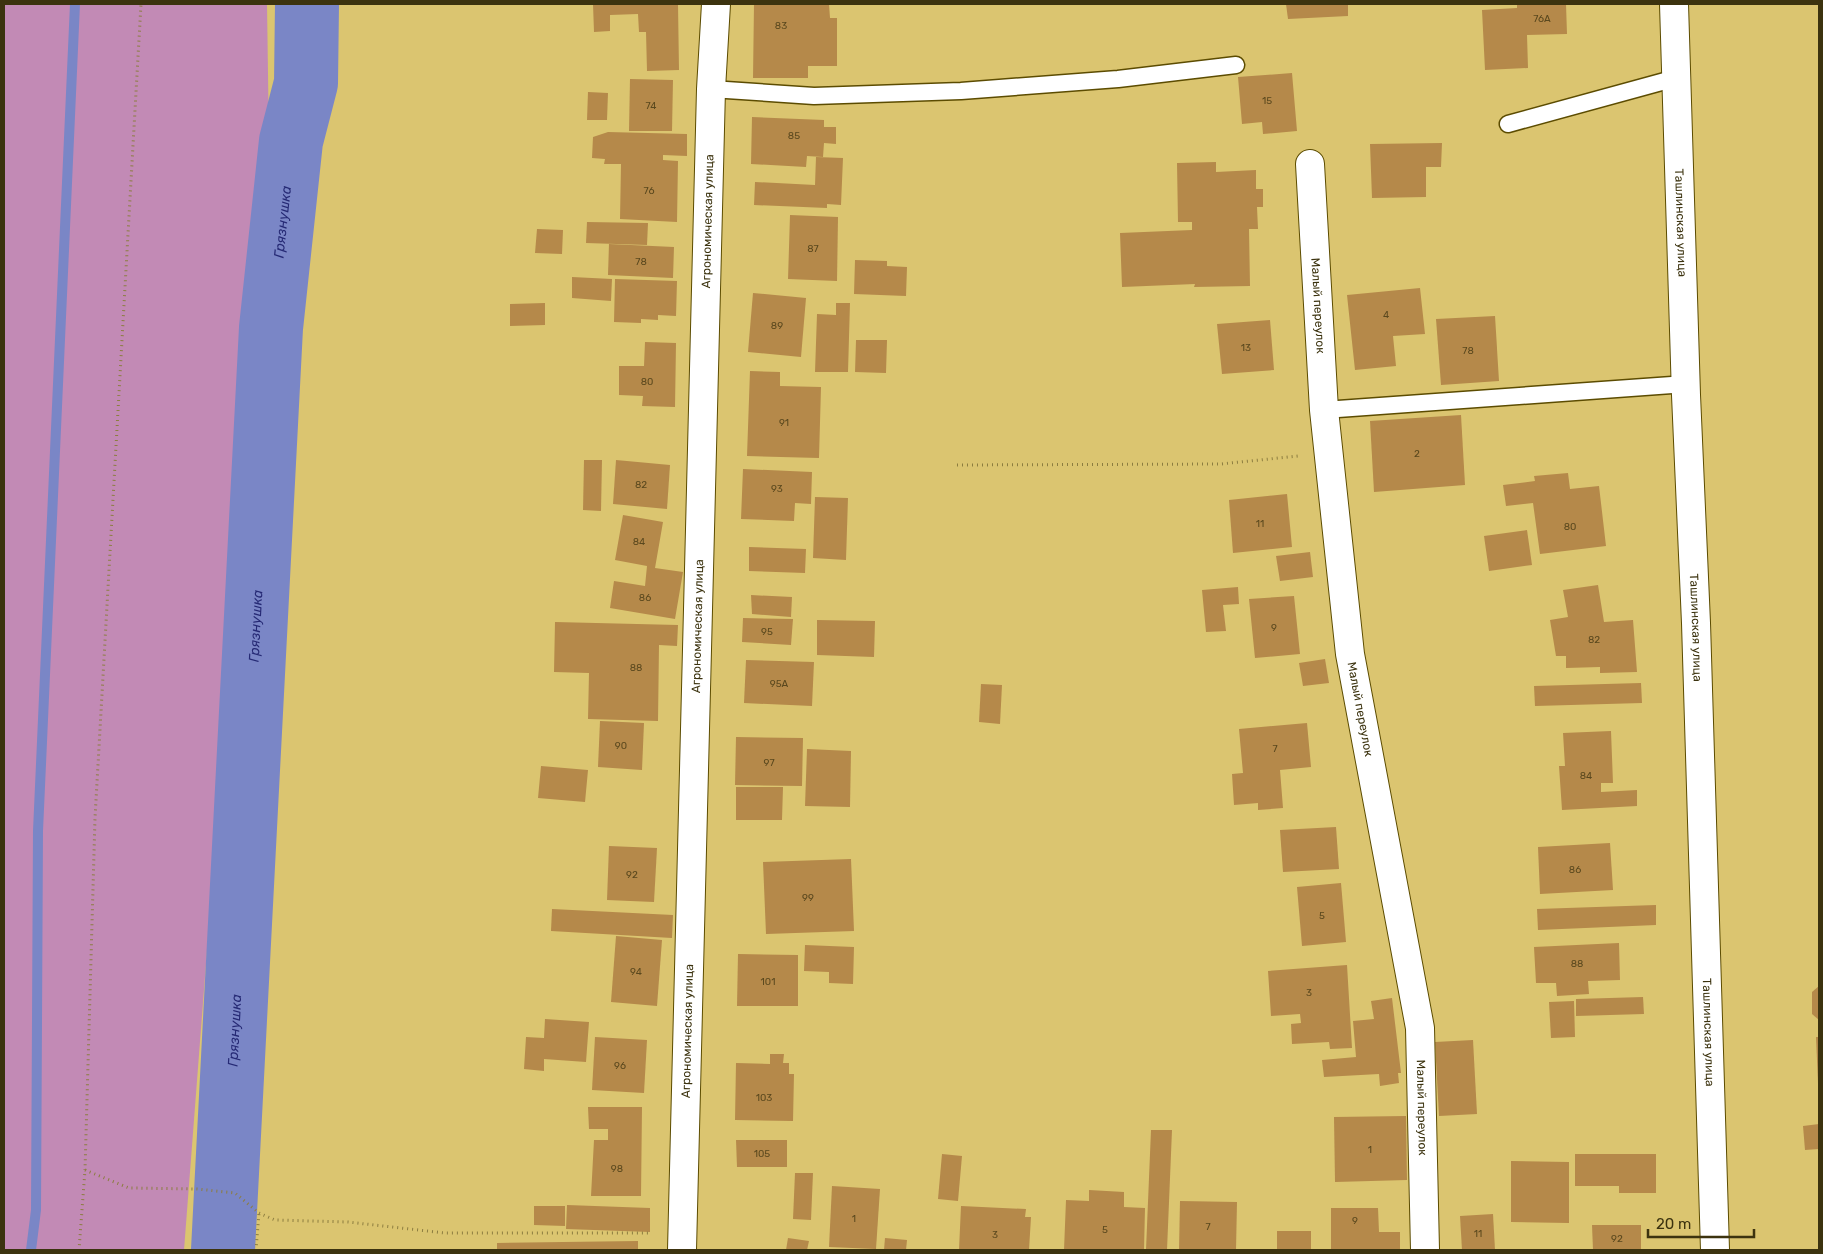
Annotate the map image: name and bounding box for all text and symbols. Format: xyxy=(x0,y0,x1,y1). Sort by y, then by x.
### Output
house number: 76А xyxy=(1533,13,1551,25)
house number: 83 xyxy=(775,20,787,32)
house number: 15 xyxy=(1262,95,1272,107)
house number: 74 xyxy=(646,100,657,112)
house number: 85 xyxy=(788,130,800,142)
street label: Агрономическая улица xyxy=(699,154,716,288)
street label: Ташлинская улица xyxy=(1672,169,1689,277)
water label: Грязнушка xyxy=(271,185,295,259)
house number: 76 xyxy=(644,185,654,197)
house number: 87 xyxy=(807,243,819,255)
house number: 78 xyxy=(635,256,647,268)
street label: Малый переулок xyxy=(1308,258,1328,355)
house number: 4 xyxy=(1383,309,1389,321)
house number: 89 xyxy=(771,320,783,332)
house number: 13 xyxy=(1241,342,1251,354)
house number: 78 xyxy=(1462,345,1474,357)
house number: 80 xyxy=(641,376,653,388)
house number: 91 xyxy=(779,417,789,429)
house number: 2 xyxy=(1414,448,1420,460)
house number: 82 xyxy=(635,479,647,491)
house number: 93 xyxy=(771,483,783,495)
house number: 11 xyxy=(1256,518,1264,530)
house number: 80 xyxy=(1564,521,1576,533)
house number: 84 xyxy=(633,536,645,548)
street label: Агрономическая улица xyxy=(689,559,706,693)
street label: Ташлинская улица xyxy=(1687,573,1705,682)
water label: Грязнушка xyxy=(246,589,266,662)
house number: 86 xyxy=(639,592,651,604)
house number: 9 xyxy=(1271,622,1277,634)
house number: 95 xyxy=(761,626,773,638)
house number: 82 xyxy=(1588,634,1600,646)
street label: Малый переулок xyxy=(1345,661,1376,758)
house number: 88 xyxy=(630,662,642,674)
house number: 95А xyxy=(770,678,789,690)
house number: 90 xyxy=(615,740,627,752)
house number: 7 xyxy=(1272,743,1278,755)
house number: 97 xyxy=(763,757,775,769)
house number: 84 xyxy=(1580,770,1592,782)
house number: 86 xyxy=(1569,864,1581,876)
house number: 92 xyxy=(626,869,638,881)
house number: 99 xyxy=(802,892,814,904)
house number: 5 xyxy=(1319,910,1325,922)
house number: 88 xyxy=(1571,958,1583,970)
street label: Агрономическая улица xyxy=(679,964,696,1098)
house number: 94 xyxy=(630,966,642,978)
house number: 101 xyxy=(761,976,775,988)
street label: Ташлинская улица xyxy=(1700,978,1717,1087)
house number: 3 xyxy=(1306,987,1312,999)
water label: Грязнушка xyxy=(225,994,245,1067)
house number: 96 xyxy=(614,1060,626,1072)
street label: Малый переулок xyxy=(1414,1060,1430,1156)
house number: 103 xyxy=(756,1092,772,1104)
house number: 1 xyxy=(1368,1144,1372,1156)
house number: 105 xyxy=(754,1148,770,1160)
house number: 98 xyxy=(611,1163,623,1175)
scale bar xyxy=(1648,1206,1754,1238)
house number: 1 xyxy=(852,1213,856,1225)
house number: 9 xyxy=(1352,1215,1358,1227)
text: 20 m xyxy=(1656,1215,1691,1233)
house number: 7 xyxy=(1205,1221,1211,1233)
house number: 5 xyxy=(1102,1224,1108,1236)
house number: 11 xyxy=(1474,1228,1482,1240)
house number: 3 xyxy=(992,1229,998,1241)
house number: 92 xyxy=(1611,1233,1623,1245)

